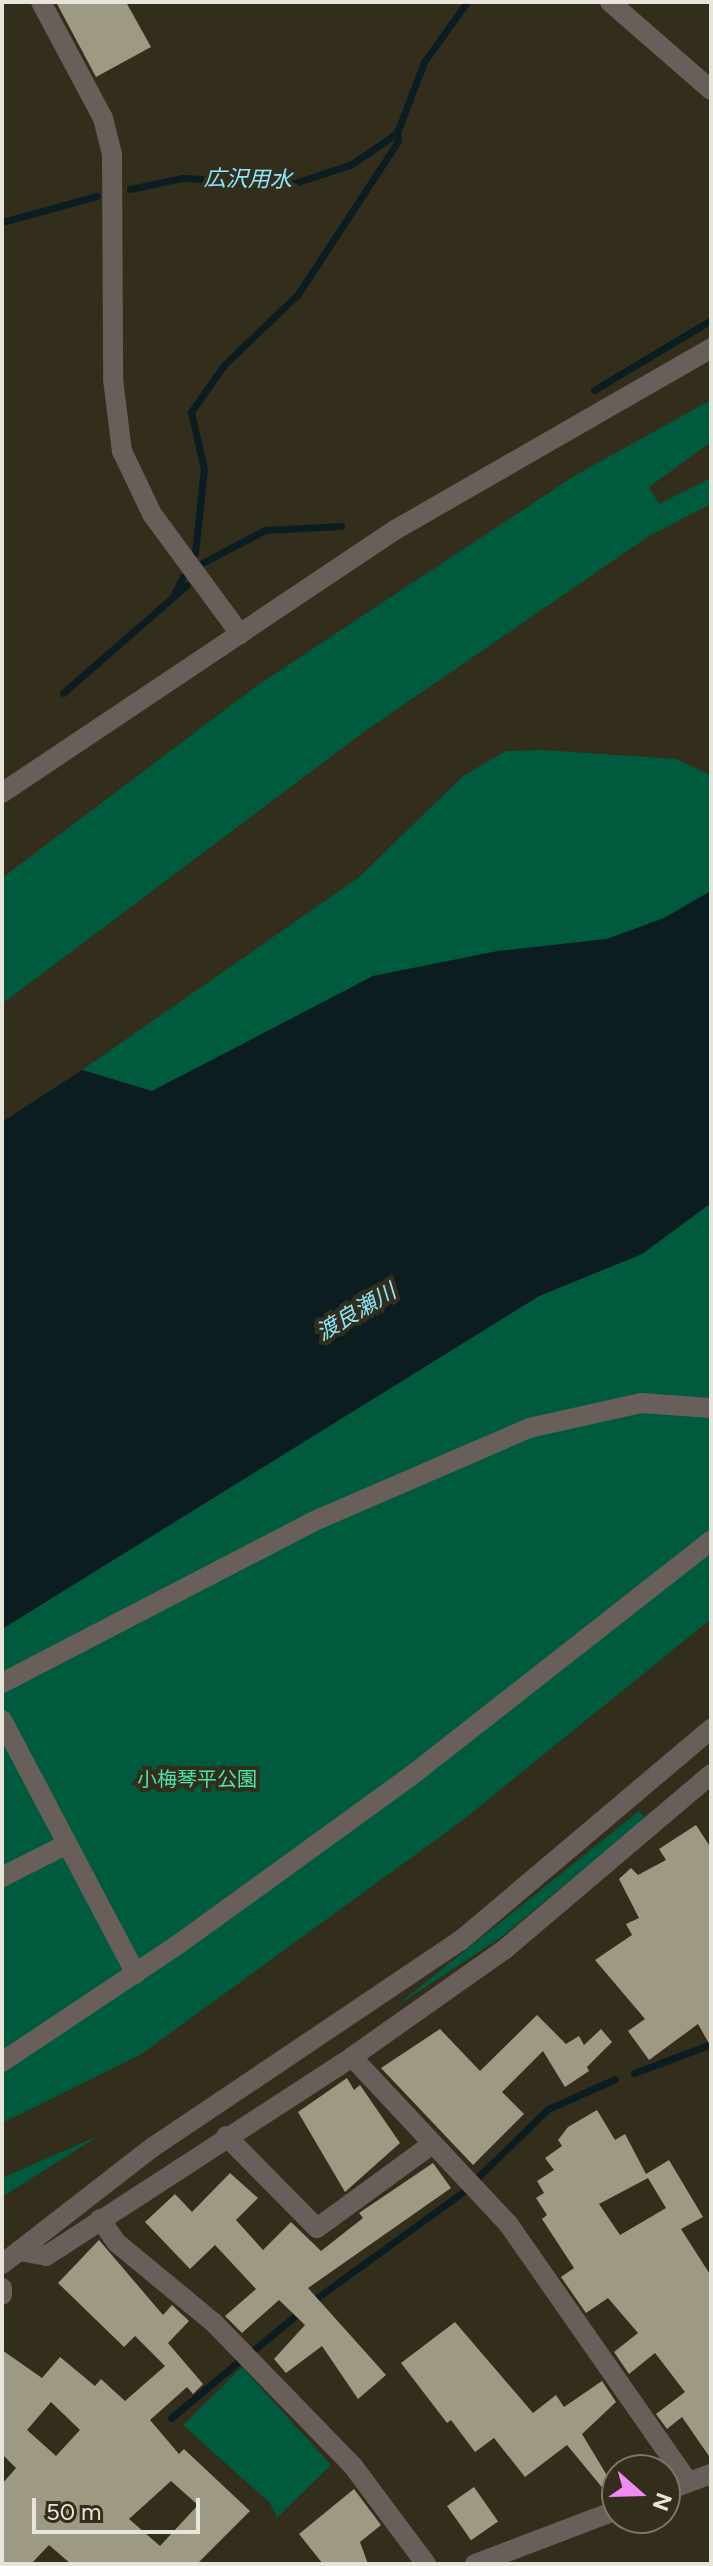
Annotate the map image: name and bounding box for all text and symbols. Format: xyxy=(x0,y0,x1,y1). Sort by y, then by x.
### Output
water label: 広沢用水 xyxy=(204,165,292,193)
water label: 渡良瀬川 xyxy=(311,1278,401,1346)
park label: 小梅琴平公園 xyxy=(137,1767,257,1791)
north arrow xyxy=(601,2454,681,2534)
scale bar xyxy=(36,2482,204,2532)
text: N xyxy=(647,2489,678,2514)
text: 50 m xyxy=(46,2497,102,2526)

